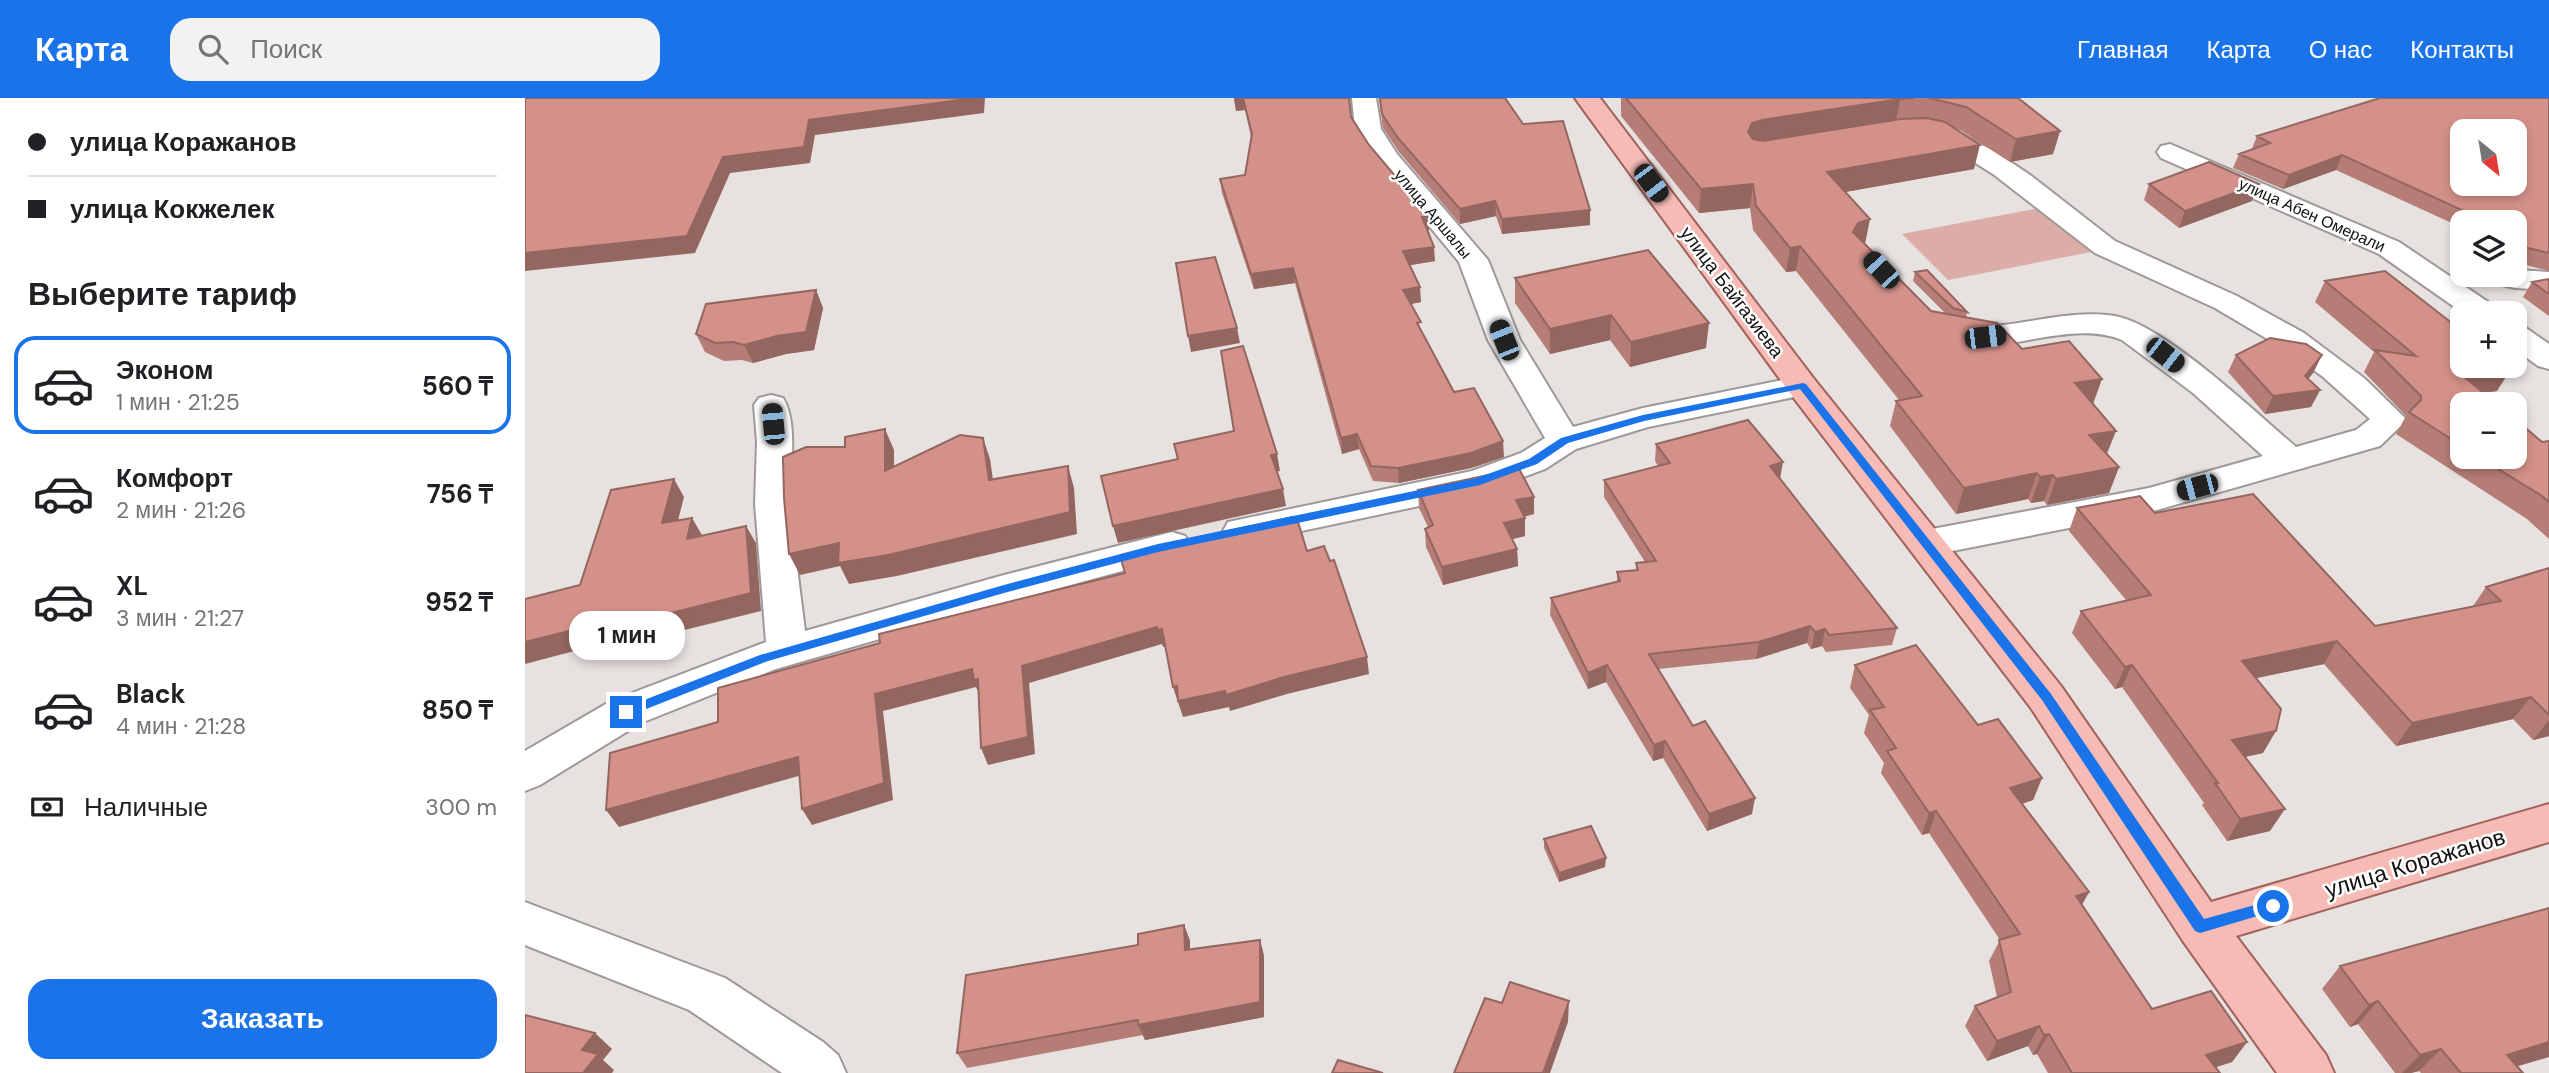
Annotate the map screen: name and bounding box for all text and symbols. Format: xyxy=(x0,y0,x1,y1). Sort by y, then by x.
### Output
search box xyxy=(170,18,660,81)
text: Карта xyxy=(35,28,128,71)
icon: search xyxy=(194,30,232,68)
text: Поиск xyxy=(250,32,322,66)
text: Главная xyxy=(2077,34,2168,65)
text: Карта xyxy=(2206,34,2271,65)
text: О нас xyxy=(2309,34,2372,65)
text: Контакты xyxy=(2410,34,2514,65)
north arrow xyxy=(2450,119,2527,196)
map controls xyxy=(2450,119,2527,469)
text: улица Коражанов xyxy=(70,125,296,159)
car xyxy=(1630,160,1673,206)
street label: улица Аршалы xyxy=(1389,165,1477,263)
street label: улица Абен Омерали xyxy=(2235,173,2389,257)
text: улица Кокжелек xyxy=(70,192,274,226)
button: layers xyxy=(2450,210,2527,287)
street label: улица Байгазиева xyxy=(1674,221,1790,363)
car xyxy=(1859,247,1904,293)
text: Выберите тариф xyxy=(28,273,297,315)
button: + xyxy=(2450,301,2527,378)
car xyxy=(1487,317,1522,363)
car xyxy=(1963,324,2008,350)
car xyxy=(2142,334,2189,376)
text: Эконом xyxy=(116,353,214,387)
icon: car xyxy=(32,354,95,417)
text: 560 ₸ xyxy=(422,369,493,403)
text: 1 мин · 21:25 xyxy=(116,387,240,417)
button: − xyxy=(2450,392,2527,469)
car xyxy=(761,402,786,446)
text: Комфорт xyxy=(116,461,233,495)
icon: car xyxy=(32,462,95,525)
car xyxy=(2174,471,2221,503)
text: 756 ₸ xyxy=(427,477,493,511)
text: 2 мин · 21:26 xyxy=(116,495,246,525)
text: XL xyxy=(116,569,148,603)
icon: car xyxy=(32,570,95,633)
text: 952 ₸ xyxy=(425,585,493,619)
text: 3 мин · 21:27 xyxy=(116,603,244,633)
callout: 1 мин xyxy=(568,610,684,660)
text: 1 мин xyxy=(598,620,656,650)
text: Black xyxy=(116,677,186,711)
icon: car xyxy=(32,678,95,741)
text: 850 ₸ xyxy=(422,693,493,727)
route end xyxy=(610,696,642,728)
text: 4 мин · 21:28 xyxy=(116,711,246,741)
icon: cash xyxy=(28,788,66,826)
text: Наличные xyxy=(84,790,208,824)
text: 300 m xyxy=(425,792,497,822)
street label: улица Коражанов xyxy=(2321,821,2509,905)
route start xyxy=(2257,890,2289,922)
button: Заказать xyxy=(28,979,497,1059)

